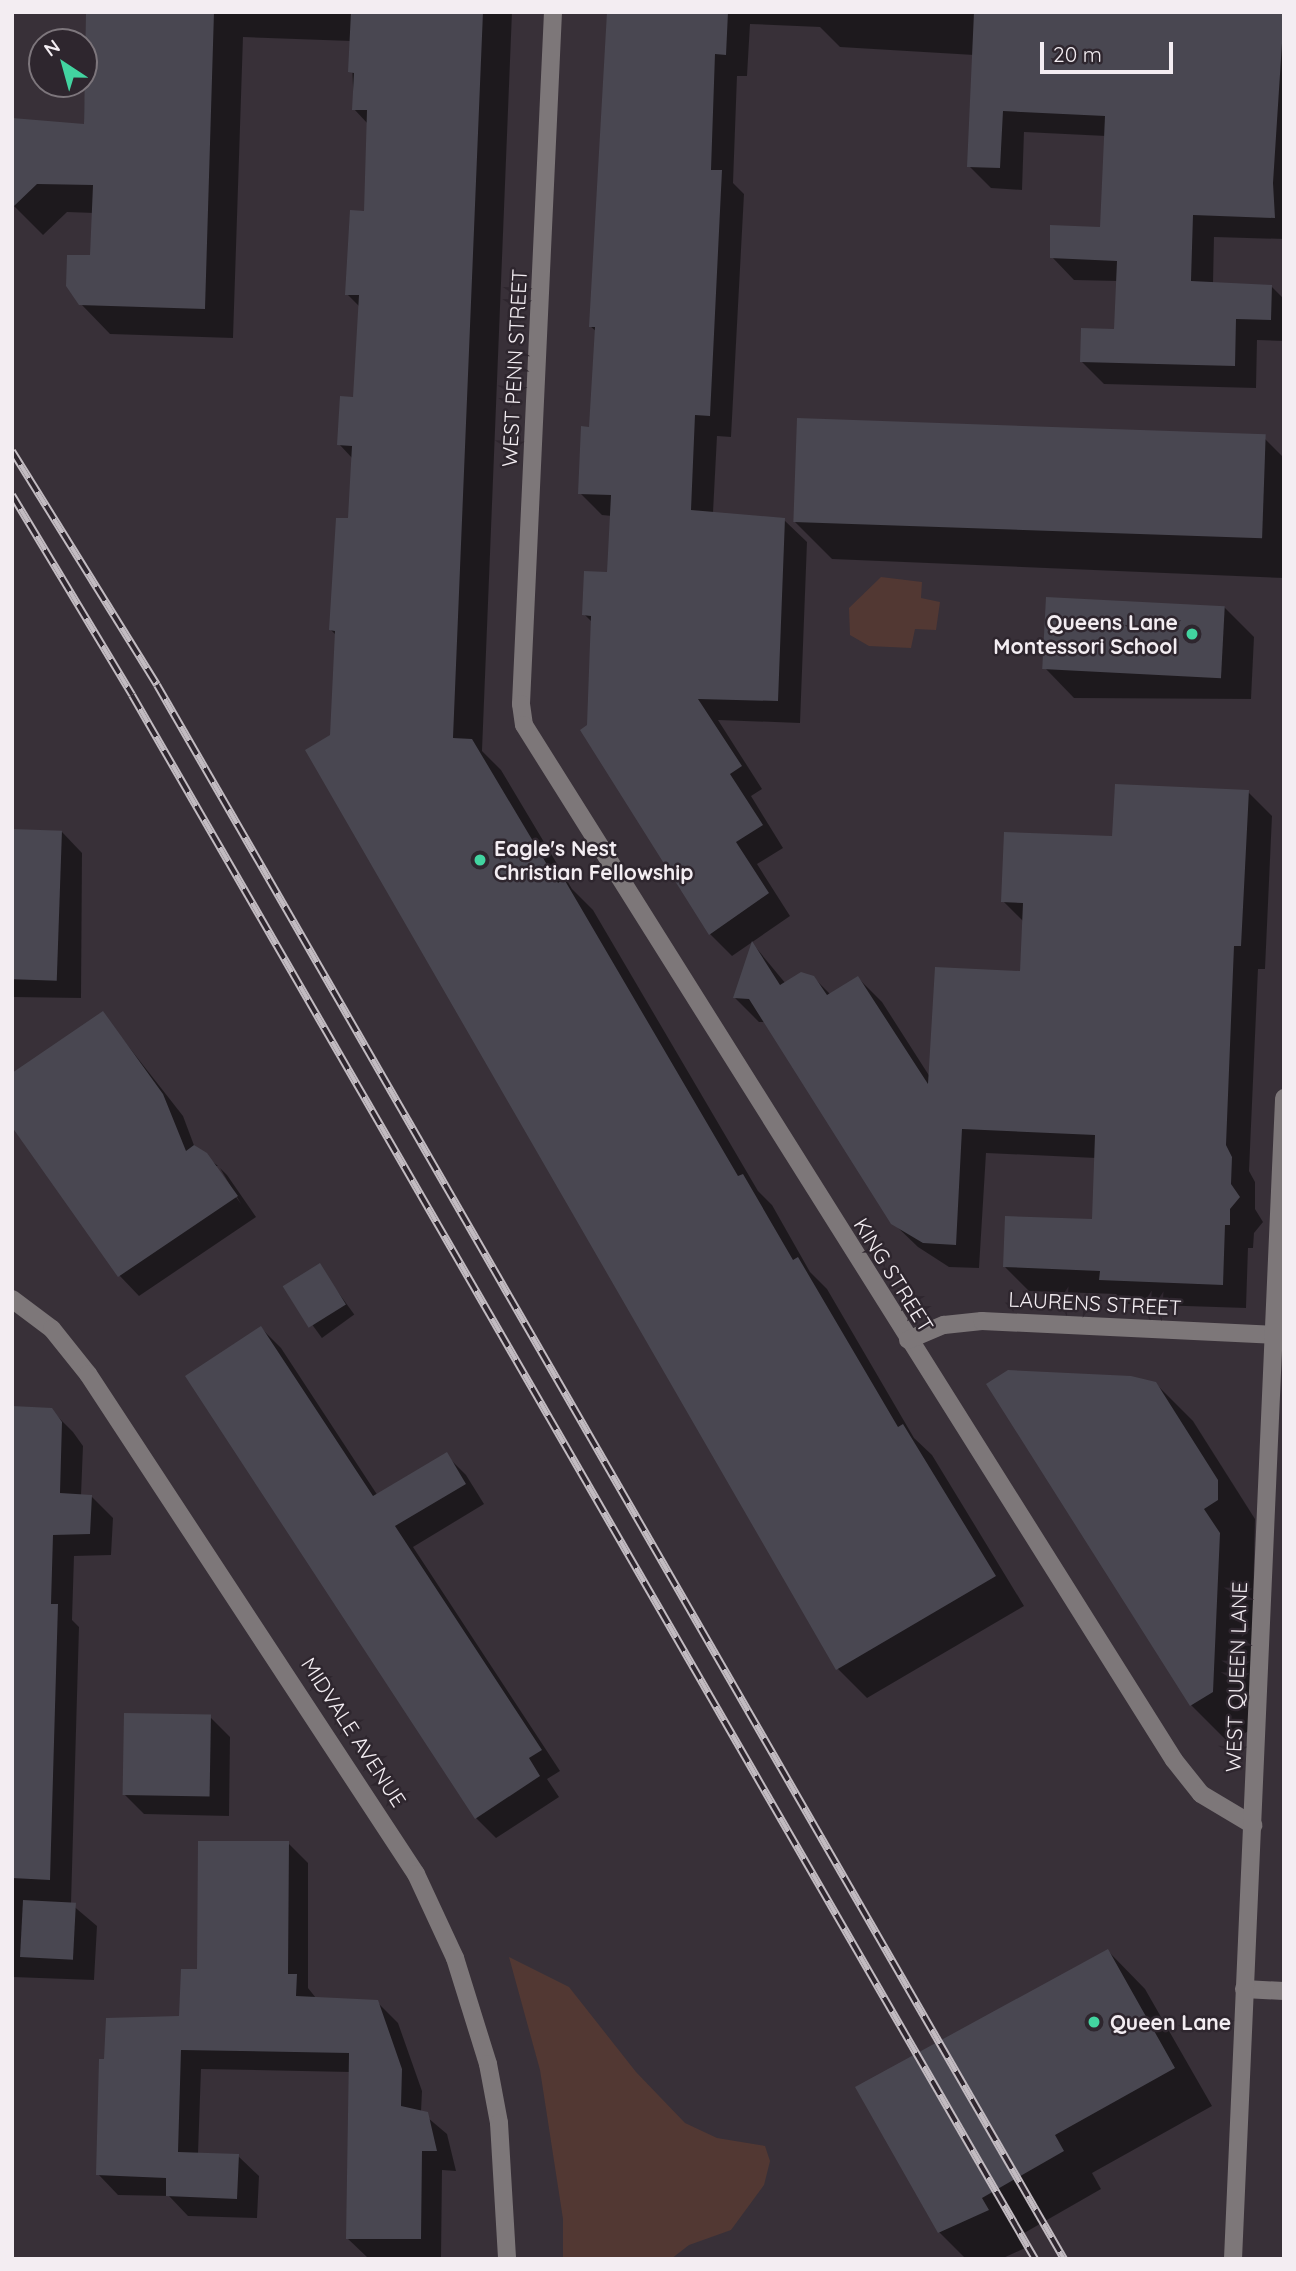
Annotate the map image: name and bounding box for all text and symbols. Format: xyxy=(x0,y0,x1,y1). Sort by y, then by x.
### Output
north arrow xyxy=(28,28,98,98)
scale bar xyxy=(1044,28,1177,72)
text: N xyxy=(39,34,65,61)
text: 20 m xyxy=(1053,41,1102,67)
street label: WEST PENN STREET xyxy=(496,268,532,468)
place label: Queens Lane Montessori School xyxy=(993,609,1178,659)
marker: Queens Lane Montessori School xyxy=(1184,626,1200,642)
place label: Eagle's Nest Christian Fellowship xyxy=(494,835,693,885)
marker: Eagle's Nest Christian Fellowship xyxy=(472,852,488,868)
street label: KING STREET xyxy=(849,1213,939,1337)
street label: LAURENS STREET xyxy=(1008,1286,1182,1320)
street label: WEST QUEEN LANE xyxy=(1220,1581,1252,1773)
street label: MIDVALE AVENUE xyxy=(296,1653,412,1811)
place label: Queen Lane xyxy=(1110,2009,1231,2035)
marker: Queen Lane xyxy=(1084,2012,1104,2032)

